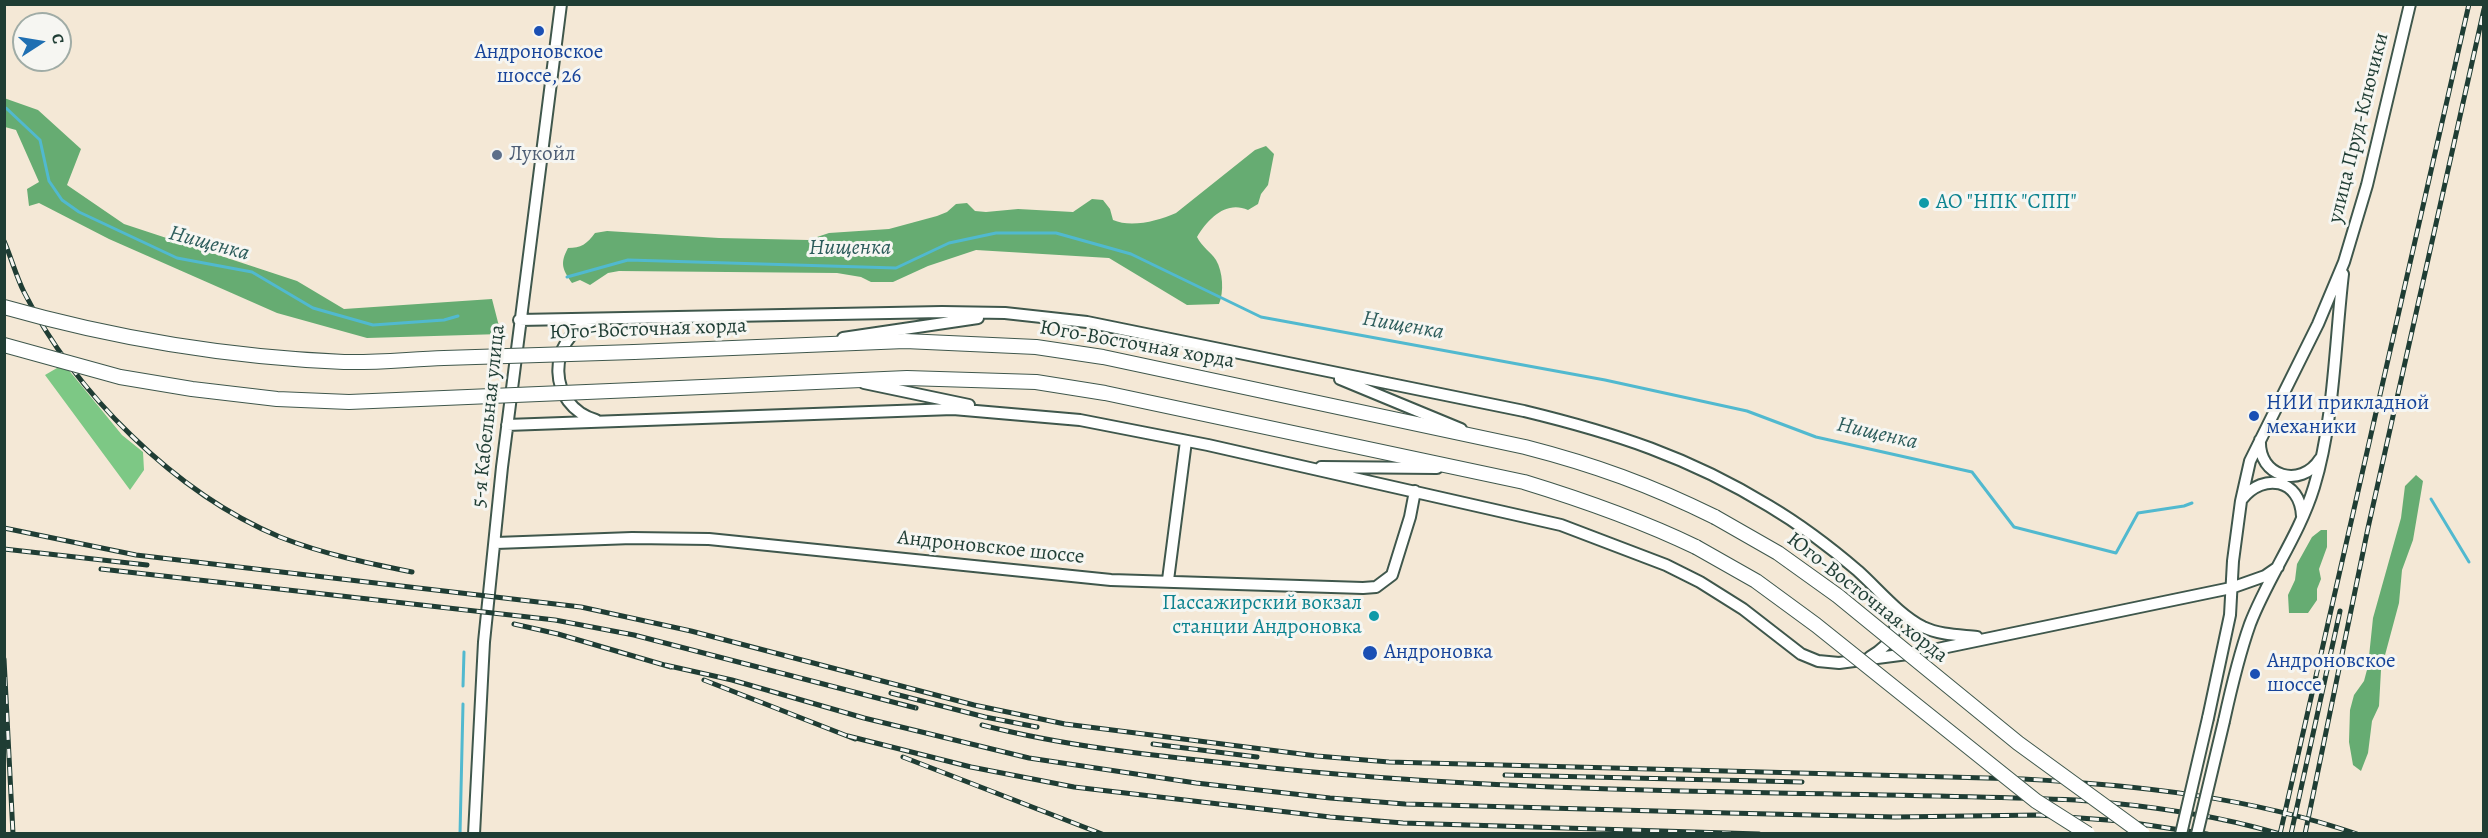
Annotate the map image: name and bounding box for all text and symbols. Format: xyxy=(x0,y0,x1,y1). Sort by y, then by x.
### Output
north arrow xyxy=(12,12,72,72)
marker: Андроновское шоссе, 26 xyxy=(532,24,546,38)
street label: улица Пруд-Ключики xyxy=(2323,30,2395,226)
text: С xyxy=(46,32,69,46)
place label: Андроновское шоссе, 26 xyxy=(475,40,603,90)
place label: Лукойл xyxy=(509,142,575,168)
marker: Лукойл xyxy=(490,148,504,162)
place label: АО "НПК "СПП" xyxy=(1936,190,2077,216)
marker: АО "НПК "СПП" xyxy=(1917,196,1931,210)
water label: Нищенка xyxy=(166,221,252,267)
water label: Нищенка xyxy=(809,236,891,262)
water label: Нищенка xyxy=(1360,306,1446,346)
street label: Юго-Восточная хорда xyxy=(549,314,747,346)
street label: Юго-Восточная хорда xyxy=(1038,315,1236,375)
street label: 5-я Кабельная улица xyxy=(467,323,511,509)
place label: НИИ прикладной механики xyxy=(2266,391,2429,441)
marker: НИИ прикладной механики xyxy=(2247,409,2261,423)
water label: Нищенка xyxy=(1834,412,1920,456)
street label: Андроновское шоссе xyxy=(896,526,1086,570)
street label: Юго-Восточная хорда xyxy=(1781,527,1953,669)
place label: Пассажирский вокзал станции Андроновка xyxy=(1162,591,1362,641)
marker: Пассажирский вокзал станции Андроновка xyxy=(1367,609,1381,623)
place label: Андроновка xyxy=(1384,640,1493,666)
marker: Андроновка xyxy=(1361,644,1379,662)
place label: Андроновское шоссе xyxy=(2267,649,2396,699)
marker: Андроновское шоссе xyxy=(2248,667,2262,681)

